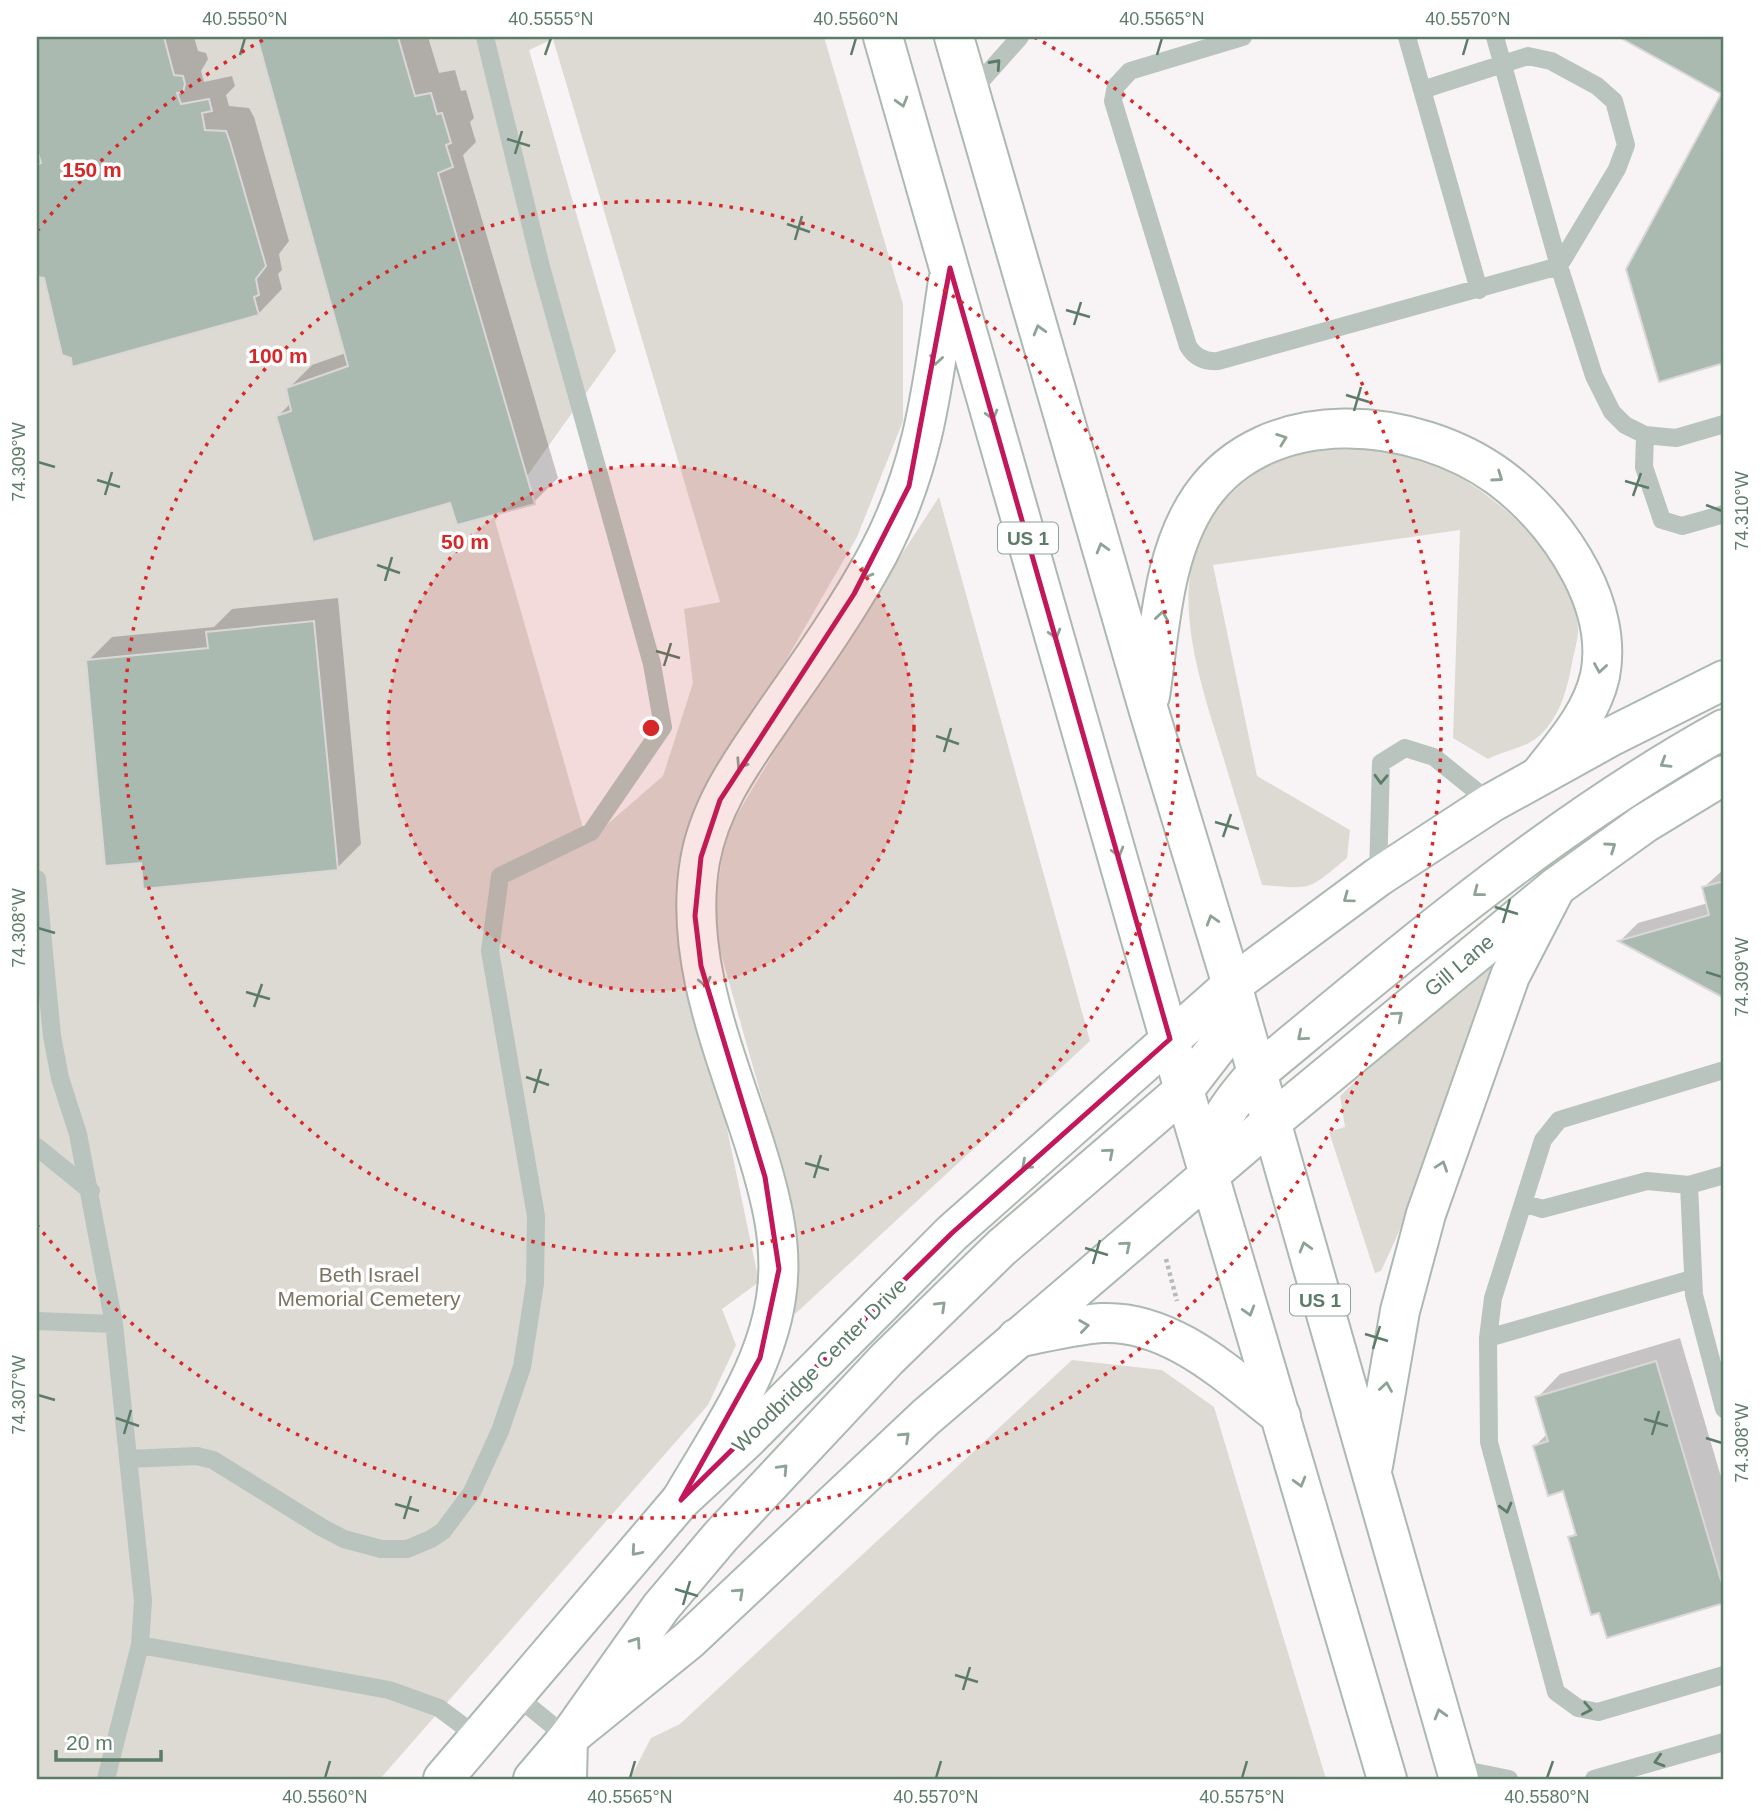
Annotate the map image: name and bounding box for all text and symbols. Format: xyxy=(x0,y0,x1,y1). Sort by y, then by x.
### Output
text: 40.5550°N xyxy=(202,9,288,29)
text: 40.5555°N xyxy=(508,9,594,29)
text: 40.5560°N xyxy=(813,9,899,29)
text: 40.5565°N xyxy=(1119,9,1205,29)
text: 40.5570°N xyxy=(1425,9,1511,29)
one-way arrow xyxy=(987,60,1000,73)
one-way arrow xyxy=(894,96,909,108)
text: 150 m xyxy=(62,158,122,181)
one-way arrow xyxy=(1033,324,1047,336)
text: 100 m xyxy=(248,344,308,367)
one-way arrow xyxy=(929,354,944,366)
one-way arrow xyxy=(984,409,999,421)
text: 74.309°W xyxy=(9,422,29,502)
one-way arrow xyxy=(1275,434,1287,448)
one-way arrow xyxy=(1490,469,1503,481)
text: 74.310°W xyxy=(1732,471,1752,551)
road number: US 1 xyxy=(998,523,1058,554)
text: 50 m xyxy=(441,530,489,553)
one-way arrow xyxy=(1096,542,1110,554)
one-way arrow xyxy=(861,567,874,580)
one-way arrow xyxy=(1154,610,1169,622)
one-way arrow xyxy=(1047,627,1061,639)
one-way arrow xyxy=(1593,662,1608,674)
centre of rings xyxy=(639,716,663,740)
one-way arrow xyxy=(1659,754,1672,767)
one-way arrow xyxy=(737,757,750,770)
one-way arrow xyxy=(1373,774,1388,785)
one-way arrow xyxy=(1603,843,1616,855)
one-way arrow xyxy=(1109,846,1124,858)
one-way arrow xyxy=(1473,884,1486,897)
text: 74.308°W xyxy=(9,888,29,968)
one-way arrow xyxy=(1343,890,1355,902)
one-way arrow xyxy=(1206,914,1220,927)
street label: Gill Lane xyxy=(1420,930,1498,1000)
text: 74.309°W xyxy=(1732,937,1752,1017)
one-way arrow xyxy=(696,976,711,988)
one-way arrow xyxy=(1389,1012,1402,1024)
one-way arrow xyxy=(1297,1028,1310,1040)
one-way arrow xyxy=(1101,1149,1114,1161)
one-way arrow xyxy=(1022,1157,1035,1169)
one-way arrow xyxy=(1434,1161,1448,1173)
one-way arrow xyxy=(1117,1242,1130,1254)
one-way arrow xyxy=(1299,1242,1314,1254)
park label: Beth Israel Memorial Cemetery xyxy=(277,1263,461,1310)
street label: Woodbridge Center Drive xyxy=(727,1273,911,1457)
road number: US 1 xyxy=(1290,1284,1350,1316)
one-way arrow xyxy=(933,1301,946,1314)
one-way arrow xyxy=(1241,1305,1256,1317)
one-way arrow xyxy=(1079,1318,1090,1333)
text: 74.307°W xyxy=(9,1355,29,1435)
one-way arrow xyxy=(1378,1381,1393,1392)
text: 74.308°W xyxy=(1732,1403,1752,1483)
one-way arrow xyxy=(897,1433,910,1446)
one-way arrow xyxy=(775,1464,787,1477)
one-way arrow xyxy=(1291,1475,1306,1487)
one-way arrow xyxy=(1498,1502,1512,1514)
one-way arrow xyxy=(632,1543,644,1556)
one-way arrow xyxy=(731,1589,744,1601)
one-way arrow xyxy=(628,1637,640,1650)
one-way arrow xyxy=(1582,1701,1593,1716)
one-way arrow xyxy=(1433,1708,1448,1720)
scale bar xyxy=(56,1718,161,1762)
text: 20 m xyxy=(66,1731,113,1754)
one-way arrow xyxy=(1653,1752,1665,1767)
text: 40.5560°N xyxy=(282,1787,368,1807)
text: 40.5565°N xyxy=(587,1787,673,1807)
text: 40.5570°N xyxy=(893,1787,979,1807)
text: 40.5575°N xyxy=(1199,1787,1285,1807)
text: 40.5580°N xyxy=(1504,1787,1590,1807)

